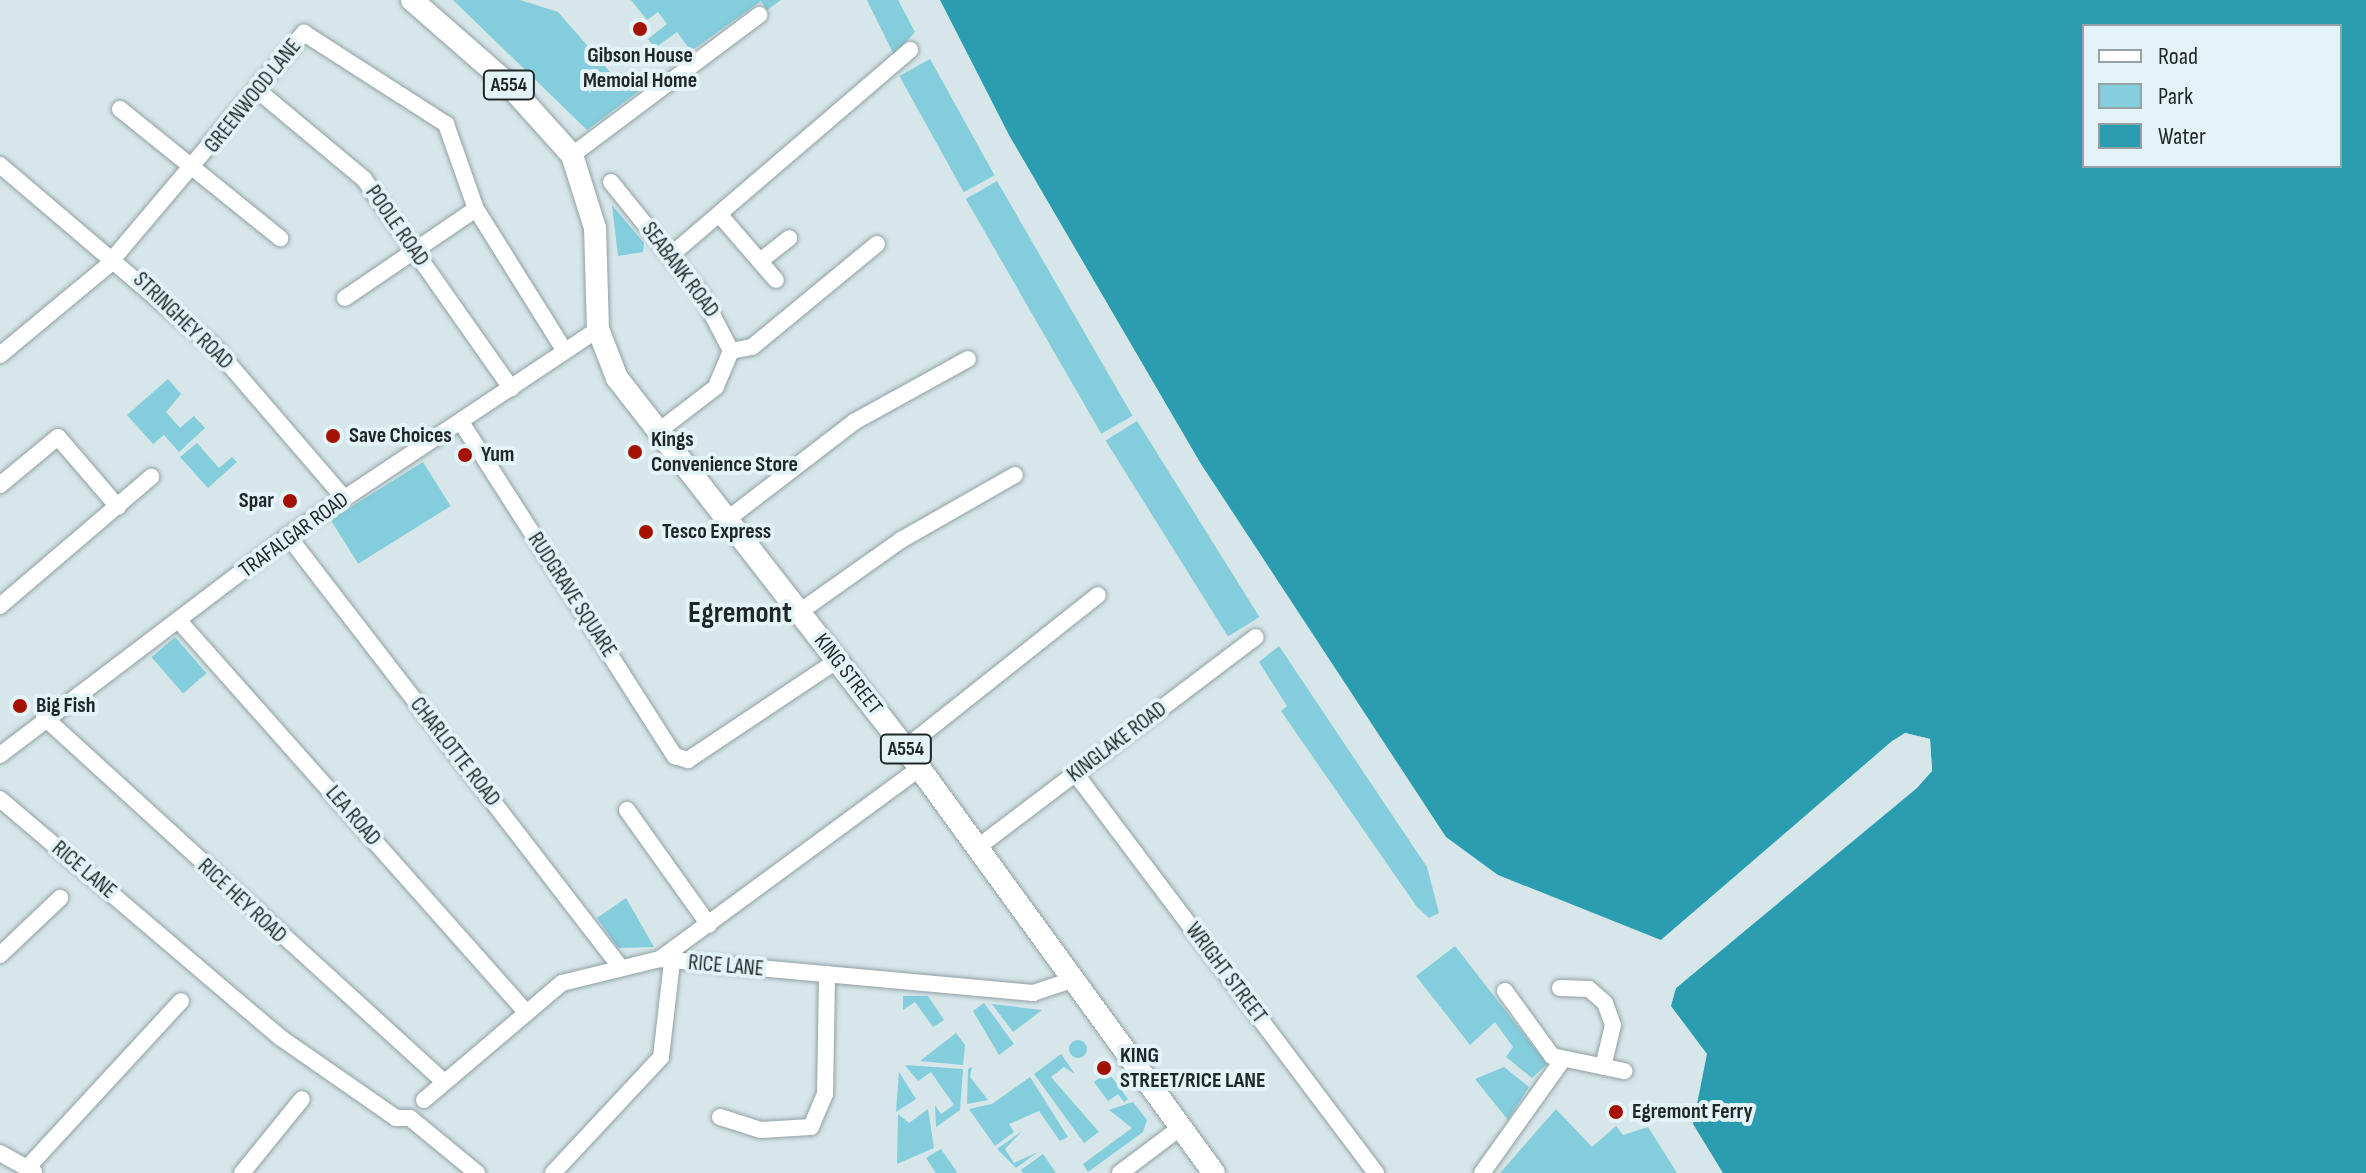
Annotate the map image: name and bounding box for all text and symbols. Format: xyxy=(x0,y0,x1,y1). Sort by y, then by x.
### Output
marker: Gibson House Memoial Home xyxy=(631,20,649,38)
legend xyxy=(2082,24,2342,168)
street label: GREENWOOD LANE xyxy=(199,34,307,158)
place label: Gibson House Memoial Home xyxy=(583,42,697,94)
text: Road xyxy=(2158,42,2198,71)
road number: A554 xyxy=(481,69,537,101)
text: Park xyxy=(2158,82,2193,111)
text: Water xyxy=(2158,122,2206,151)
street label: POOLE ROAD xyxy=(360,180,434,272)
street label: SEABANK ROAD xyxy=(636,217,724,323)
street label: STRINGHEY ROAD xyxy=(127,267,239,375)
place label: Save Choices xyxy=(349,423,452,449)
place label: Kings Convenience Store xyxy=(651,426,798,478)
marker: Save Choices xyxy=(324,427,342,445)
place label: Yum xyxy=(481,442,514,468)
marker: Kings Convenience Store xyxy=(626,443,644,461)
marker: Yum xyxy=(456,446,474,464)
street label: TRAFALGAR ROAD xyxy=(234,486,354,584)
place label: Spar xyxy=(239,488,274,514)
marker: Spar xyxy=(281,492,299,510)
place label: Tesco Express xyxy=(662,519,771,545)
marker: Tesco Express xyxy=(637,523,655,541)
street label: RUDGRAVE SQUARE xyxy=(522,528,622,662)
district label: Egremont xyxy=(688,595,792,631)
street label: KING STREET xyxy=(808,628,888,720)
street label: CHARLOTTE ROAD xyxy=(404,692,506,812)
place label: Big Fish xyxy=(36,693,96,719)
street label: KINGLAKE ROAD xyxy=(1062,696,1172,788)
marker: Big Fish xyxy=(11,697,29,715)
road number: A554 xyxy=(878,733,934,765)
street label: LEA ROAD xyxy=(320,781,386,851)
street label: RICE LANE xyxy=(46,835,122,905)
street label: RICE HEY ROAD xyxy=(192,853,292,949)
street label: WRIGHT STREET xyxy=(1180,918,1272,1028)
street label: RICE LANE xyxy=(687,950,765,982)
place label: KING STREET/RICE LANE xyxy=(1120,1042,1266,1094)
marker: KING STREET/RICE LANE xyxy=(1095,1059,1113,1077)
place label: Egremont Ferry xyxy=(1632,1099,1753,1125)
marker: Egremont Ferry xyxy=(1607,1103,1625,1121)

